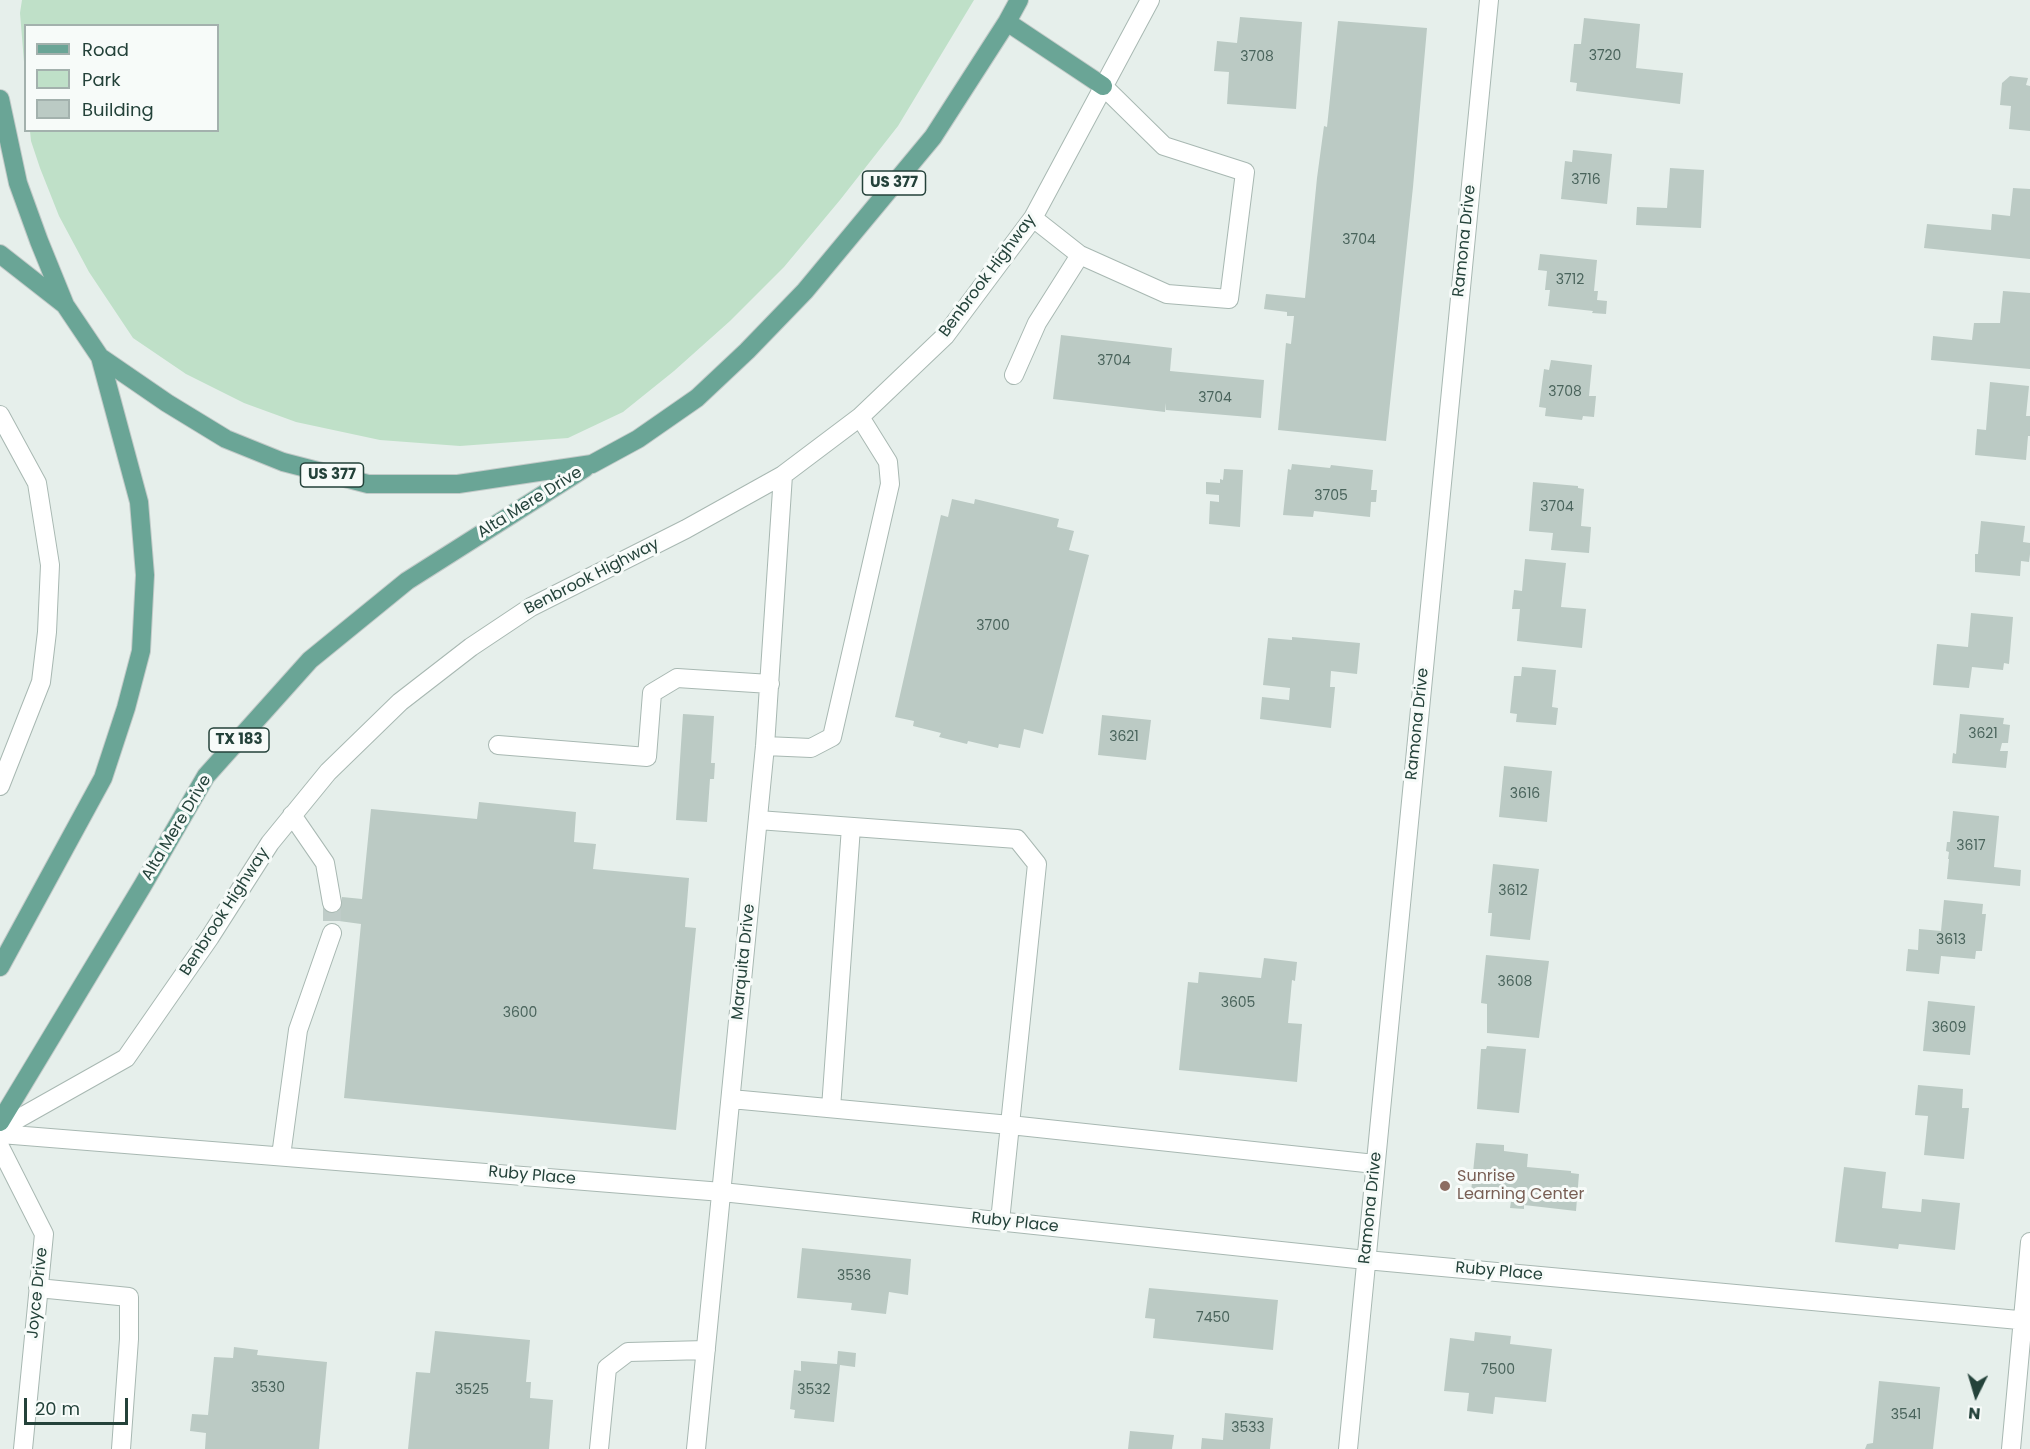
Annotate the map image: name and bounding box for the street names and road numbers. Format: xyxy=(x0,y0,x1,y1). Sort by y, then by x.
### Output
road number: US 377 xyxy=(862,171,926,195)
street label: Ramona Drive xyxy=(1450,184,1480,298)
street label: Benbrook Highway xyxy=(936,211,1040,341)
road number: US 377 xyxy=(300,463,364,487)
street label: Alta Mere Drive xyxy=(474,463,586,543)
street label: Benbrook Highway xyxy=(521,535,663,619)
street label: Ramona Drive xyxy=(1403,667,1433,781)
road number: TX 183 xyxy=(209,728,269,752)
street label: Alta Mere Drive xyxy=(138,772,216,884)
street label: Benbrook Highway xyxy=(176,844,274,980)
street label: Marquita Drive xyxy=(728,903,760,1021)
street label: Ramona Drive xyxy=(1356,1151,1386,1265)
street label: Ruby Place xyxy=(487,1163,577,1189)
street label: Ruby Place xyxy=(970,1209,1060,1237)
street label: Joyce Drive xyxy=(24,1246,52,1340)
street label: Ruby Place xyxy=(1454,1259,1544,1285)

